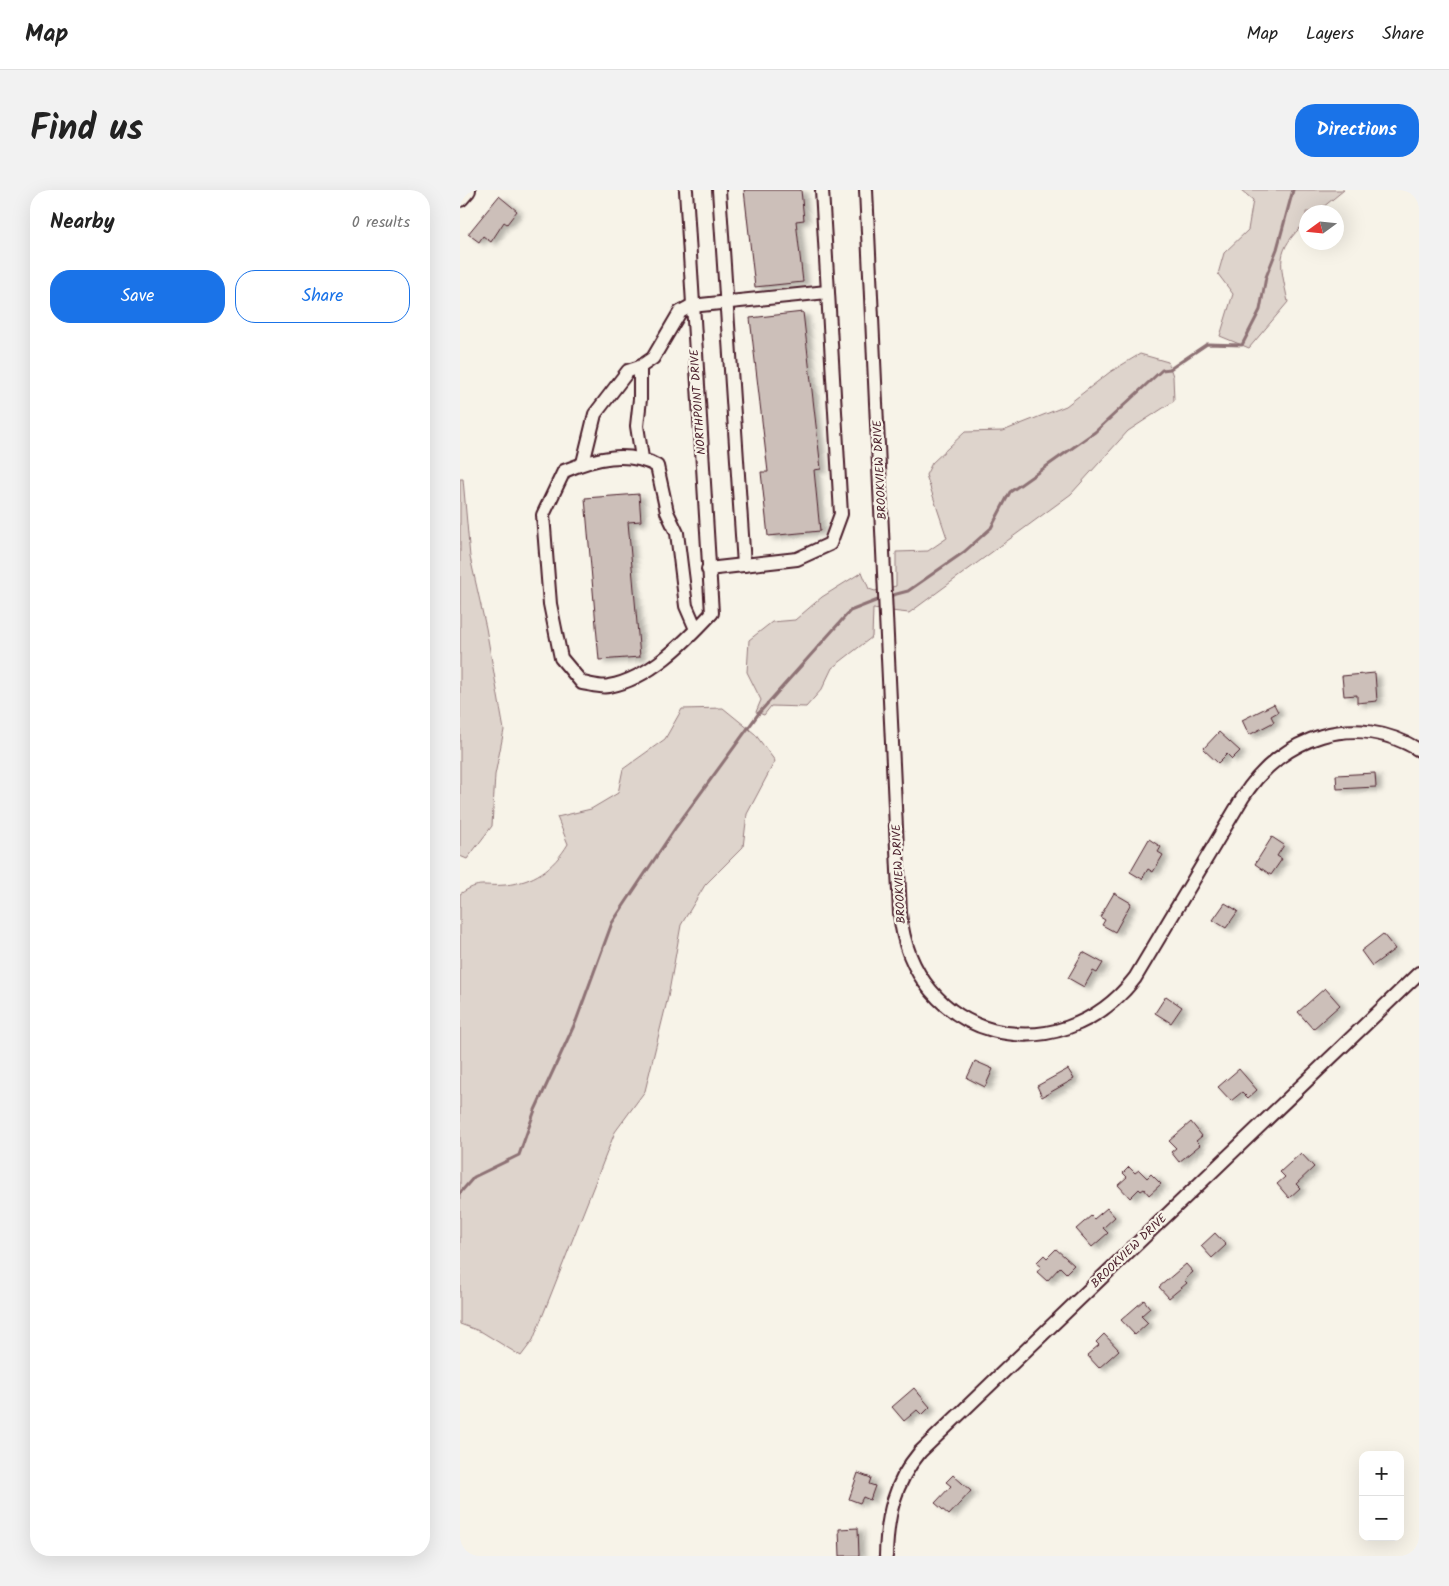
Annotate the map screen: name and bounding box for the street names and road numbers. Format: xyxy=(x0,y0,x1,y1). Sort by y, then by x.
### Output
street label: NORTHPOINT DRIVE xyxy=(685,348,711,455)
street label: BROOKVIEW DRIVE xyxy=(868,419,892,520)
street label: BROOKVIEW DRIVE xyxy=(887,823,911,924)
street label: BROOKVIEW DRIVE xyxy=(1087,1209,1172,1292)

